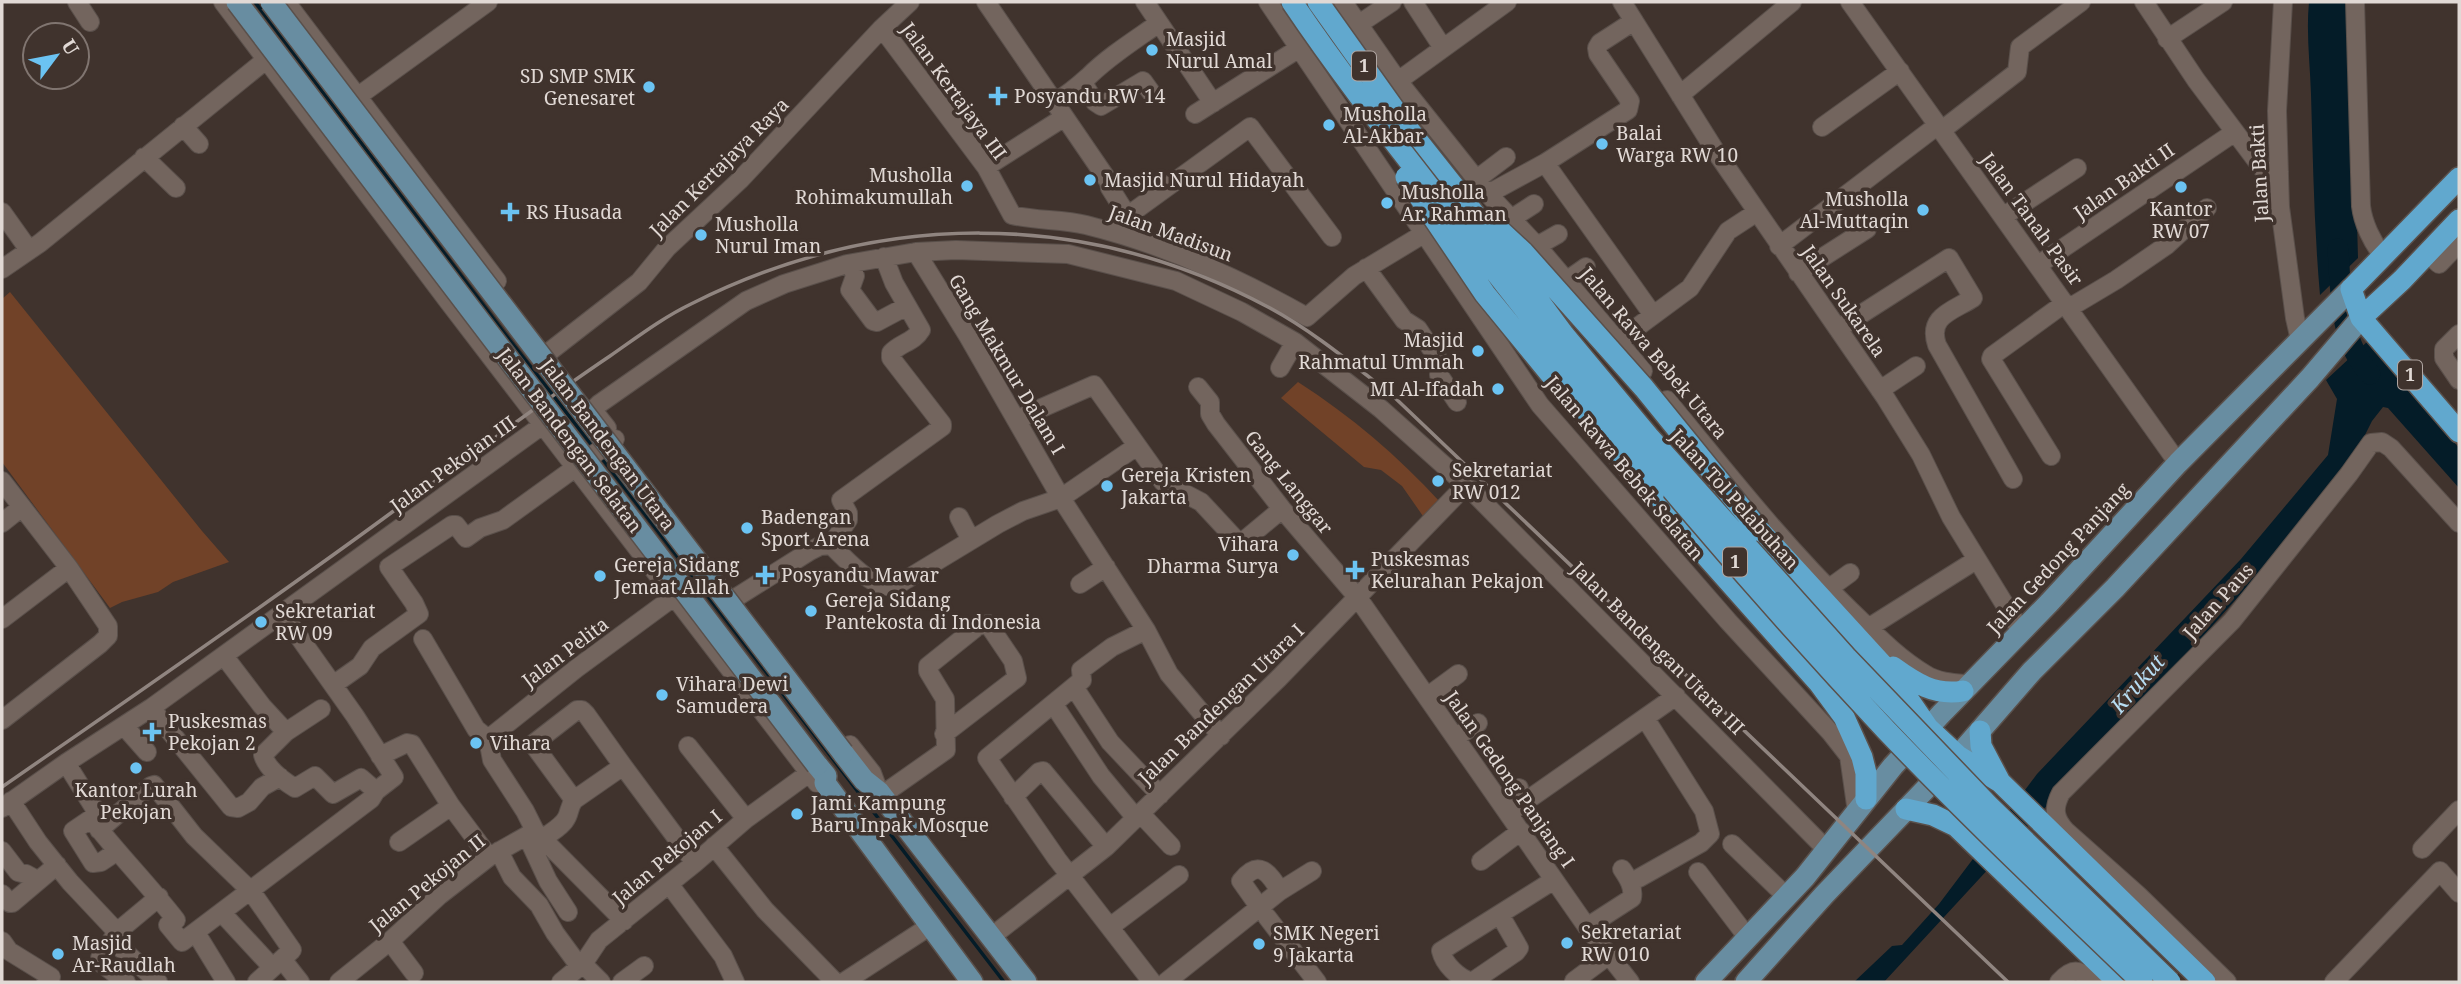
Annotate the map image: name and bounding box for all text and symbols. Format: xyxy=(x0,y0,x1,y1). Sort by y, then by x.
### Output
street label: Jalan Kertajaya III xyxy=(895,16,1013,165)
north arrow xyxy=(21,21,91,91)
place label: Masjid Nurul Amal xyxy=(1166,26,1272,74)
text: U xyxy=(56,34,85,60)
marker: Masjid Nurul Amal xyxy=(1144,42,1160,58)
road number: 1 xyxy=(1352,52,1376,80)
place label: SD SMP SMK Genesaret xyxy=(520,63,636,111)
marker: SD SMP SMK Genesaret xyxy=(641,79,657,95)
place label: Posyandu RW 14 xyxy=(1014,83,1166,109)
marker: Posyandu RW 14 xyxy=(988,86,1008,106)
street label: Jalan Kertajaya Raya xyxy=(643,92,794,243)
place label: Musholla Al-Akbar xyxy=(1343,101,1427,149)
marker: Musholla Al-Akbar xyxy=(1321,117,1337,133)
place label: Balai Warga RW 10 xyxy=(1616,120,1738,168)
street label: Jalan Bakti xyxy=(2243,123,2275,224)
marker: Balai Warga RW 10 xyxy=(1594,136,1610,152)
street label: Jalan Bakti II xyxy=(2068,137,2179,226)
street label: Jalan Tanah Pasir xyxy=(1974,146,2089,291)
place label: Musholla Rohimakumullah xyxy=(795,162,953,210)
place label: Masjid Nurul Hidayah xyxy=(1104,167,1305,193)
marker: Masjid Nurul Hidayah xyxy=(1082,172,1098,188)
marker: Musholla Rohimakumullah xyxy=(959,178,975,194)
place label: Musholla Ar. Rahman xyxy=(1401,179,1507,227)
marker: Kantor RW 07 xyxy=(2173,179,2189,195)
place label: Musholla Al-Muttaqin xyxy=(1800,186,1909,234)
marker: Musholla Ar. Rahman xyxy=(1379,195,1395,211)
place label: Kantor RW 07 xyxy=(2150,196,2212,244)
street label: Jalan Madisun xyxy=(1104,198,1237,268)
place label: RS Husada xyxy=(526,199,623,225)
marker: RS Husada xyxy=(500,202,520,222)
marker: Musholla Al-Muttaqin xyxy=(1915,202,1931,218)
place label: Musholla Nurul Iman xyxy=(715,211,821,259)
marker: Musholla Nurul Iman xyxy=(693,227,709,243)
street label: Jalan Sukarela xyxy=(1795,239,1892,362)
street label: Jalan Rawa Bebek Utara xyxy=(1574,261,1734,445)
street label: Gang Makmur Dalam I xyxy=(943,269,1071,459)
place label: Masjid Rahmatul Ummah xyxy=(1298,327,1464,375)
street label: Jalan Bandengan Selatan xyxy=(491,341,648,538)
marker: Masjid Rahmatul Ummah xyxy=(1470,343,1486,359)
street label: Jalan Bandengan Utara xyxy=(534,352,681,535)
road number: 1 xyxy=(2398,360,2422,390)
street label: Jalan Rawa Bebek Selatan xyxy=(1539,369,1710,566)
place label: MI Al-Ifadah xyxy=(1370,376,1484,402)
marker: MI Al-Ifadah xyxy=(1490,381,1506,397)
street label: Jalan Pekojan III xyxy=(384,410,521,519)
street label: Jalan Tol Pelabuhan xyxy=(1664,422,1805,575)
street label: Gang Langgar xyxy=(1239,425,1339,539)
place label: Sekretariat RW 012 xyxy=(1452,457,1553,505)
place label: Gereja Kristen Jakarta xyxy=(1120,462,1251,510)
marker: Sekretariat RW 012 xyxy=(1430,473,1446,489)
street label: Jalan Gedong Panjang xyxy=(1980,477,2135,640)
marker: Gereja Kristen Jakarta xyxy=(1099,478,1115,494)
place label: Badengan Sport Arena xyxy=(761,504,870,552)
marker: Badengan Sport Arena xyxy=(739,520,755,536)
place label: Vihara Dharma Surya xyxy=(1147,531,1279,579)
place label: Puskesmas Kelurahan Pekajon xyxy=(1371,546,1544,594)
marker: Vihara Dharma Surya xyxy=(1285,547,1301,563)
road number: 1 xyxy=(1723,548,1747,576)
place label: Gereja Sidang Jemaat Allah xyxy=(613,552,739,600)
street label: Jalan Bandengan Utara III xyxy=(1565,555,1750,740)
street label: Jalan Paus xyxy=(2176,557,2259,645)
marker: Puskesmas Kelurahan Pekajon xyxy=(1345,560,1365,580)
place label: Posyandu Mawar xyxy=(781,562,939,588)
marker: Posyandu Mawar xyxy=(755,565,775,585)
marker: Gereja Sidang Jemaat Allah xyxy=(592,568,608,584)
place label: Gereja Sidang Pantekosta di Indonesia xyxy=(825,587,1041,635)
place label: Sekretariat RW 09 xyxy=(275,598,376,646)
marker: Gereja Sidang Pantekosta di Indonesia xyxy=(803,603,819,619)
street label: Jalan Pelita xyxy=(516,611,614,694)
marker: Sekretariat RW 09 xyxy=(253,614,269,630)
street label: Jalan Bandengan Utara I xyxy=(1132,618,1310,791)
water label: Krukut xyxy=(2103,648,2171,719)
place label: Vihara Dewi Samudera xyxy=(676,671,788,719)
street label: Jalan Gedong Panjang I xyxy=(1438,685,1581,873)
marker: Vihara Dewi Samudera xyxy=(654,687,670,703)
place label: Puskesmas Pekojan 2 xyxy=(168,708,267,756)
marker: Puskesmas Pekojan 2 xyxy=(142,722,162,742)
place label: Vihara xyxy=(490,730,551,756)
marker: Vihara xyxy=(468,735,484,751)
marker: Kantor Lurah Pekojan xyxy=(128,760,144,776)
place label: Kantor Lurah Pekojan xyxy=(74,777,198,825)
place label: Jami Kampung Baru Inpak Mosque xyxy=(810,790,989,838)
street label: Jalan Pekojan I xyxy=(606,804,727,911)
marker: Jami Kampung Baru Inpak Mosque xyxy=(789,806,805,822)
street label: Jalan Pekojan II xyxy=(363,828,490,938)
place label: Sekretariat RW 010 xyxy=(1581,919,1682,967)
place label: SMK Negeri 9 Jakarta xyxy=(1273,920,1379,968)
place label: Masjid Ar-Raudlah xyxy=(72,930,176,978)
marker: Sekretariat RW 010 xyxy=(1559,935,1575,951)
marker: SMK Negeri 9 Jakarta xyxy=(1251,936,1267,952)
marker: Masjid Ar-Raudlah xyxy=(50,946,66,962)

